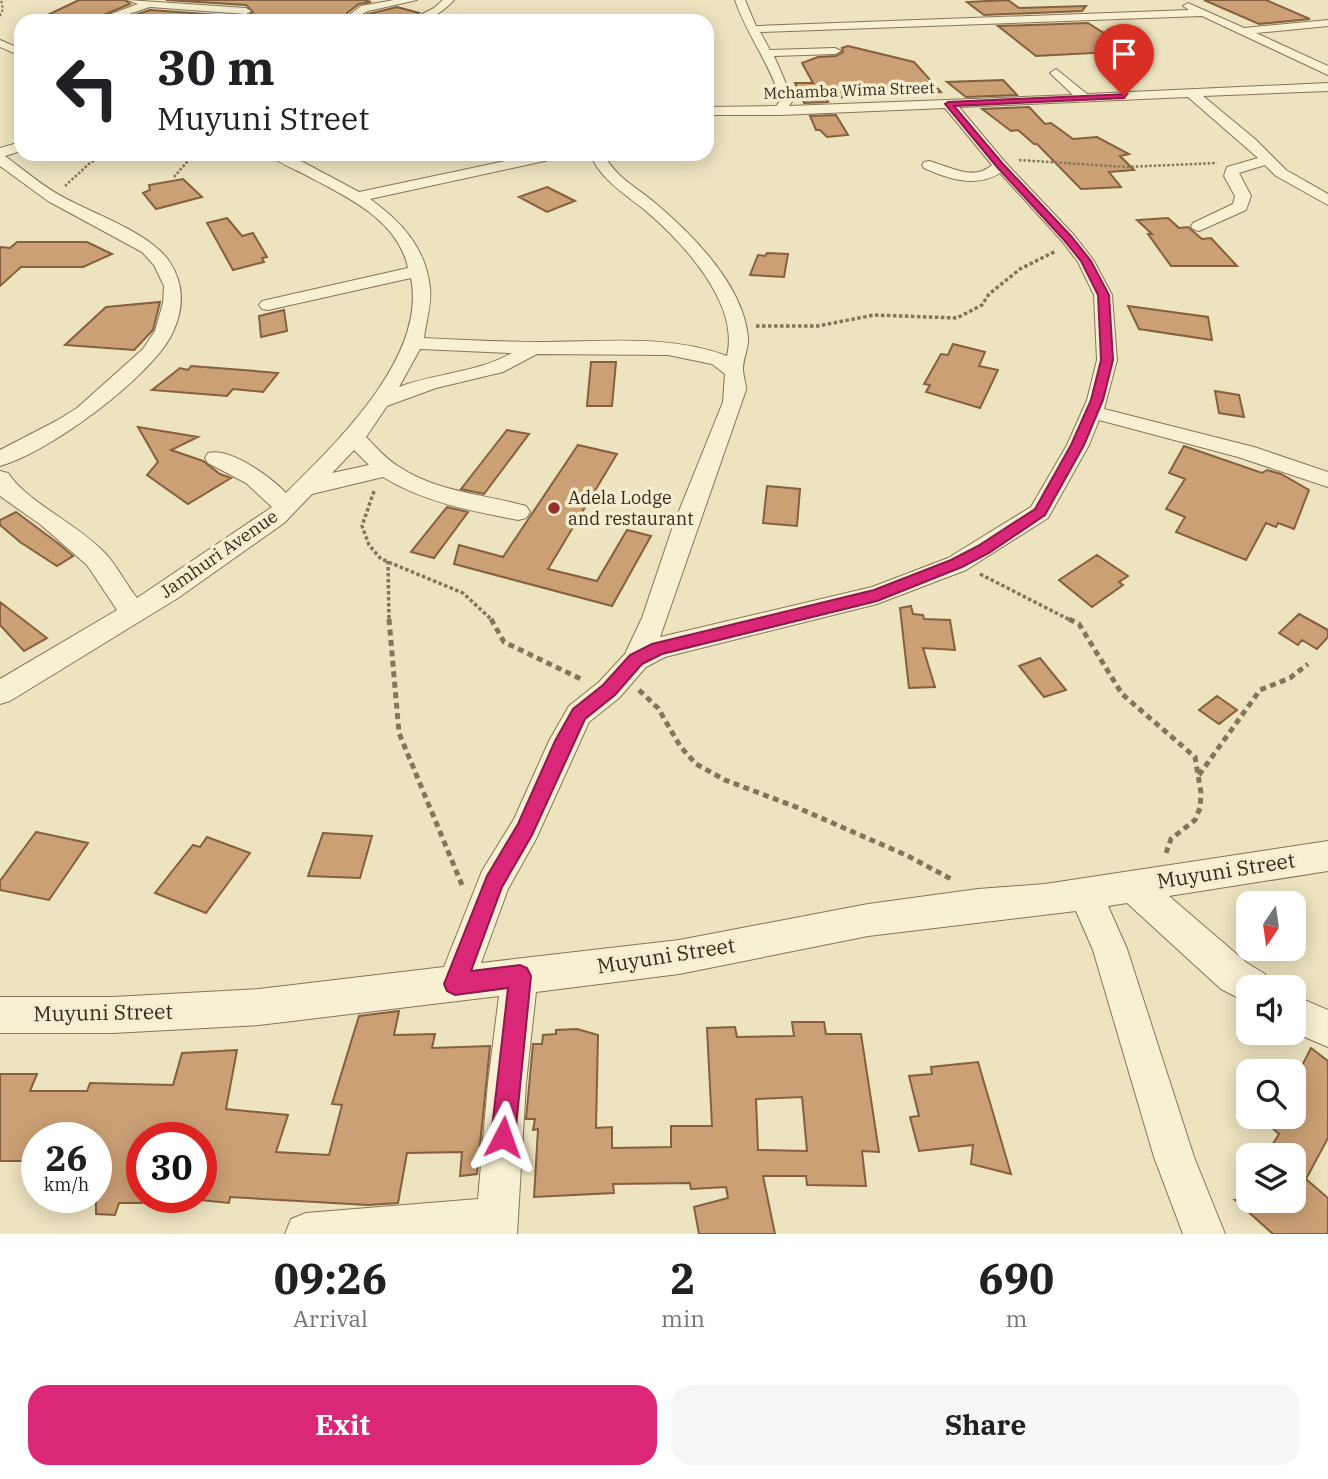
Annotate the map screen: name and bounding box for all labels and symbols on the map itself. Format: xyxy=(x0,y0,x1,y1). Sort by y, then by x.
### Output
pin xyxy=(1094,24,1154,96)
street label: Mchamba Wima Street xyxy=(763,77,935,103)
place label: Adela Lodge and restaurant xyxy=(568,486,694,530)
marker: Adela Lodge and restaurant xyxy=(546,500,562,516)
street label: Jamhuri Avenue xyxy=(155,504,282,603)
street label: Muyuni Street xyxy=(1155,845,1297,895)
north arrow xyxy=(1236,891,1306,961)
street label: Muyuni Street xyxy=(595,930,737,980)
street label: Muyuni Street xyxy=(33,997,173,1027)
position arrow xyxy=(466,1100,540,1174)
speed limit sign: 30 xyxy=(126,1122,217,1213)

